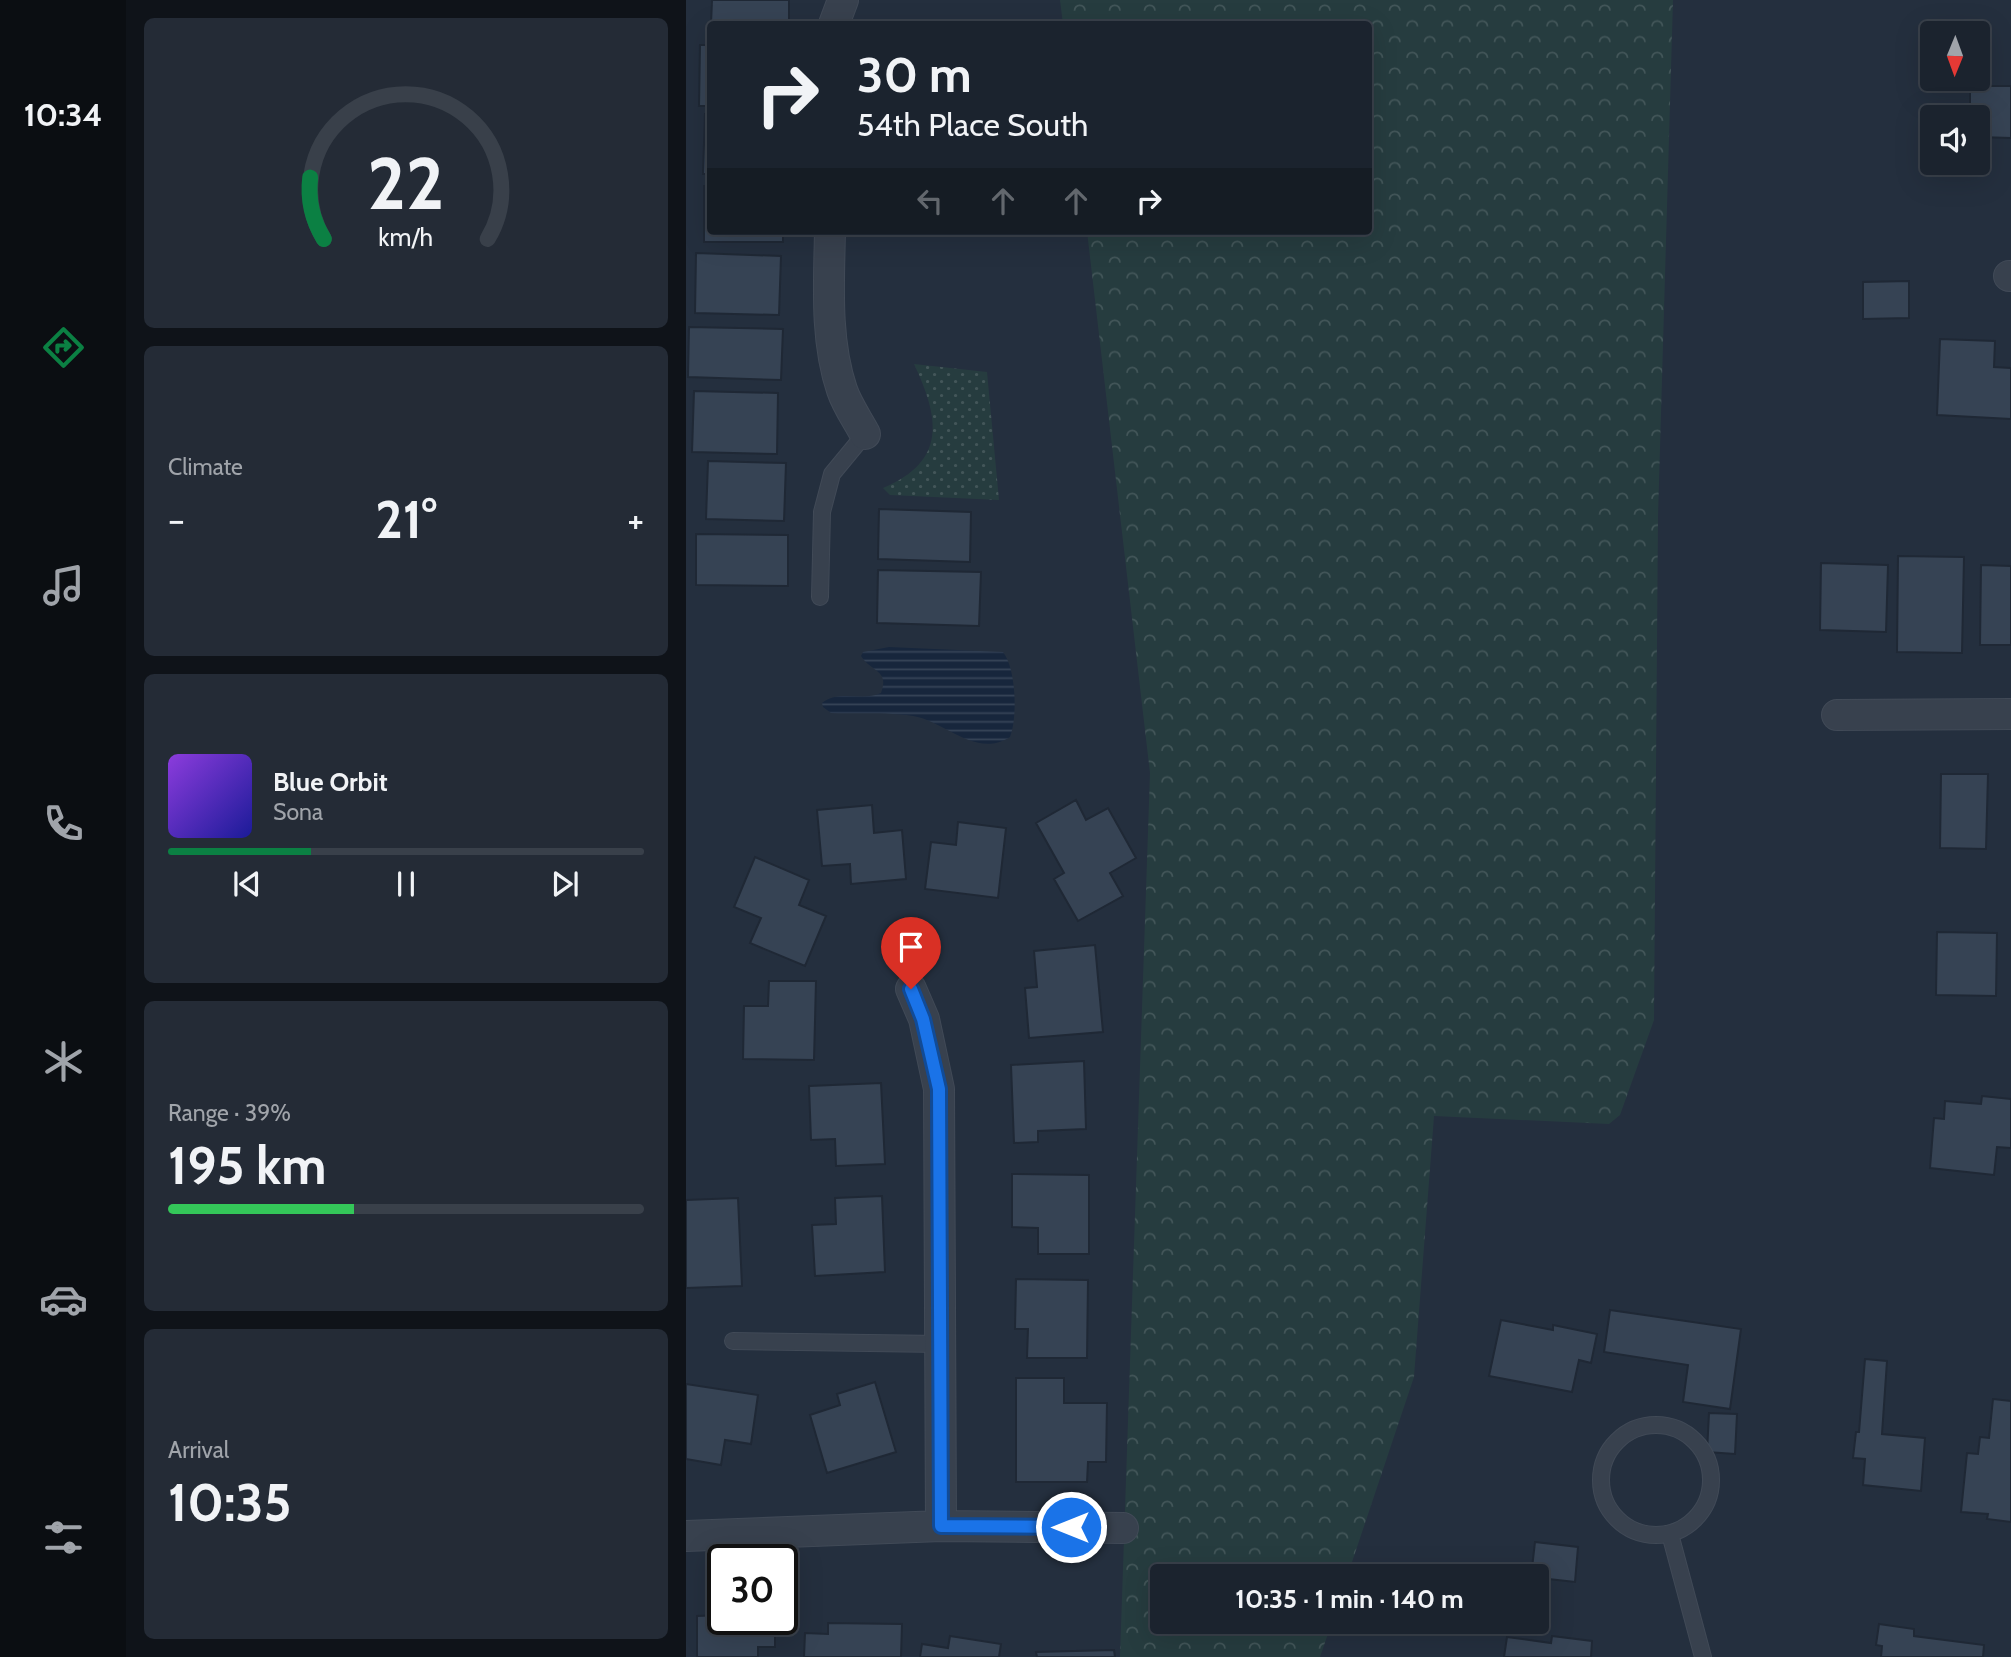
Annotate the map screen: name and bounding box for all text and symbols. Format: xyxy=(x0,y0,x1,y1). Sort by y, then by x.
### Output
north arrow xyxy=(1920,21,1990,91)
map controls xyxy=(1920,21,1990,175)
text: 30 m xyxy=(857,45,972,104)
icon: right xyxy=(742,49,833,140)
text: 10:34 xyxy=(24,95,102,134)
text: 54th Place South xyxy=(857,105,1088,144)
button: sound xyxy=(1920,105,1990,175)
text: 22 xyxy=(367,139,445,227)
icon: left xyxy=(911,182,949,220)
icon: ahead xyxy=(984,182,1022,220)
icon: ahead xyxy=(1057,182,1095,220)
icon: right xyxy=(1130,182,1168,220)
text: km/h xyxy=(379,222,433,252)
icon: directions xyxy=(39,323,88,372)
text: Climate xyxy=(168,453,243,481)
text: 21° xyxy=(375,488,437,551)
text: − xyxy=(168,496,185,543)
text: + xyxy=(627,496,644,543)
icon: music xyxy=(39,561,88,610)
text: Blue Orbit xyxy=(273,766,388,798)
text: Sona xyxy=(273,798,323,826)
icon: phone xyxy=(39,799,88,848)
icon: previous xyxy=(228,865,266,903)
icon: pause xyxy=(387,865,425,903)
icon: next xyxy=(546,865,584,903)
pin xyxy=(881,917,941,989)
icon: arrive xyxy=(892,928,930,966)
icon: climate xyxy=(39,1037,88,1086)
text: Range · 39% xyxy=(168,1099,291,1127)
text: 195 km xyxy=(168,1134,326,1197)
icon: car xyxy=(39,1275,88,1324)
text: Arrival xyxy=(168,1436,229,1464)
text: 10:35 xyxy=(168,1471,291,1534)
position arrow xyxy=(1034,1490,1108,1564)
icon: filters xyxy=(39,1513,88,1562)
speed limit sign: 30 xyxy=(707,1544,798,1635)
text: 10:35 · 1 min · 140 m xyxy=(1235,1583,1464,1615)

